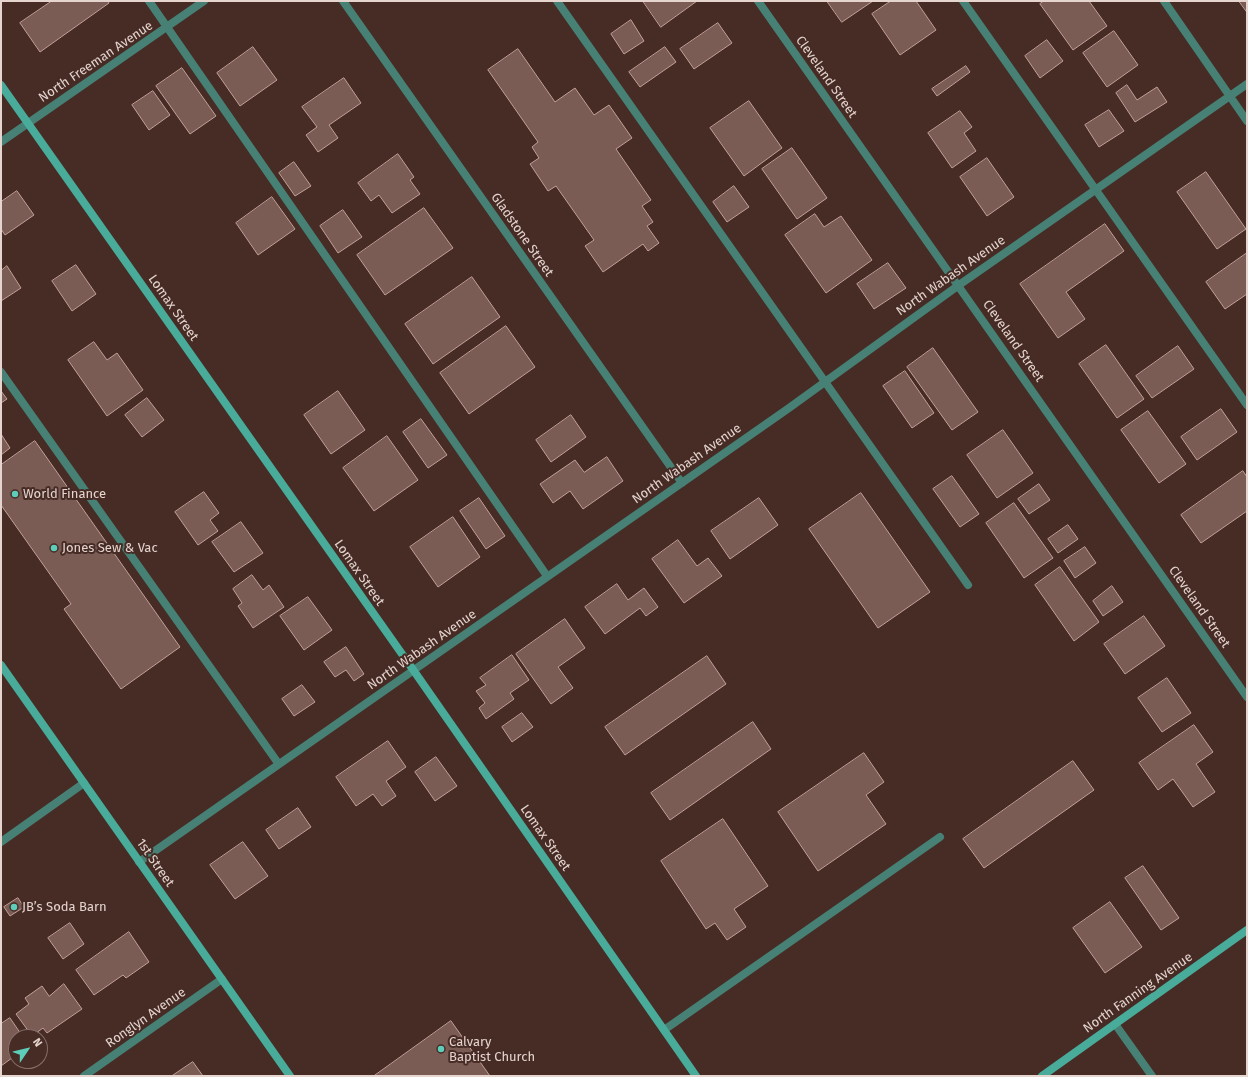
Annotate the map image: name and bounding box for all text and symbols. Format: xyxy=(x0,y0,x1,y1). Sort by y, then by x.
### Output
street label: North Freeman Avenue xyxy=(36,18,156,106)
street label: Cleveland Street xyxy=(792,33,860,121)
street label: Gladstone Street xyxy=(487,190,557,280)
street label: North Wabash Avenue xyxy=(893,232,1009,320)
street label: Lomax Street xyxy=(145,272,201,344)
street label: Cleveland Street xyxy=(979,297,1047,385)
street label: North Wabash Avenue xyxy=(629,420,745,508)
place label: World Finance xyxy=(23,486,106,502)
marker: World Finance xyxy=(10,489,20,499)
street label: Lomax Street xyxy=(331,537,387,609)
place label: Jones Sew & Vac xyxy=(62,540,158,556)
marker: Jones Sew & Vac xyxy=(49,543,59,553)
street label: Cleveland Street xyxy=(1165,563,1233,651)
street label: North Wabash Avenue xyxy=(364,606,480,694)
street label: Lomax Street xyxy=(517,802,573,874)
street label: 1st Street xyxy=(133,836,177,890)
place label: JB’s Soda Barn xyxy=(22,899,107,915)
marker: JB’s Soda Barn xyxy=(9,902,19,912)
street label: North Fanning Avenue xyxy=(1080,949,1196,1037)
street label: Ronglyn Avenue xyxy=(103,985,189,1051)
north arrow xyxy=(8,1029,48,1069)
place label: Calvary Baptist Church xyxy=(449,1034,535,1065)
text: N xyxy=(30,1036,45,1049)
marker: Calvary Baptist Church xyxy=(436,1044,446,1054)

